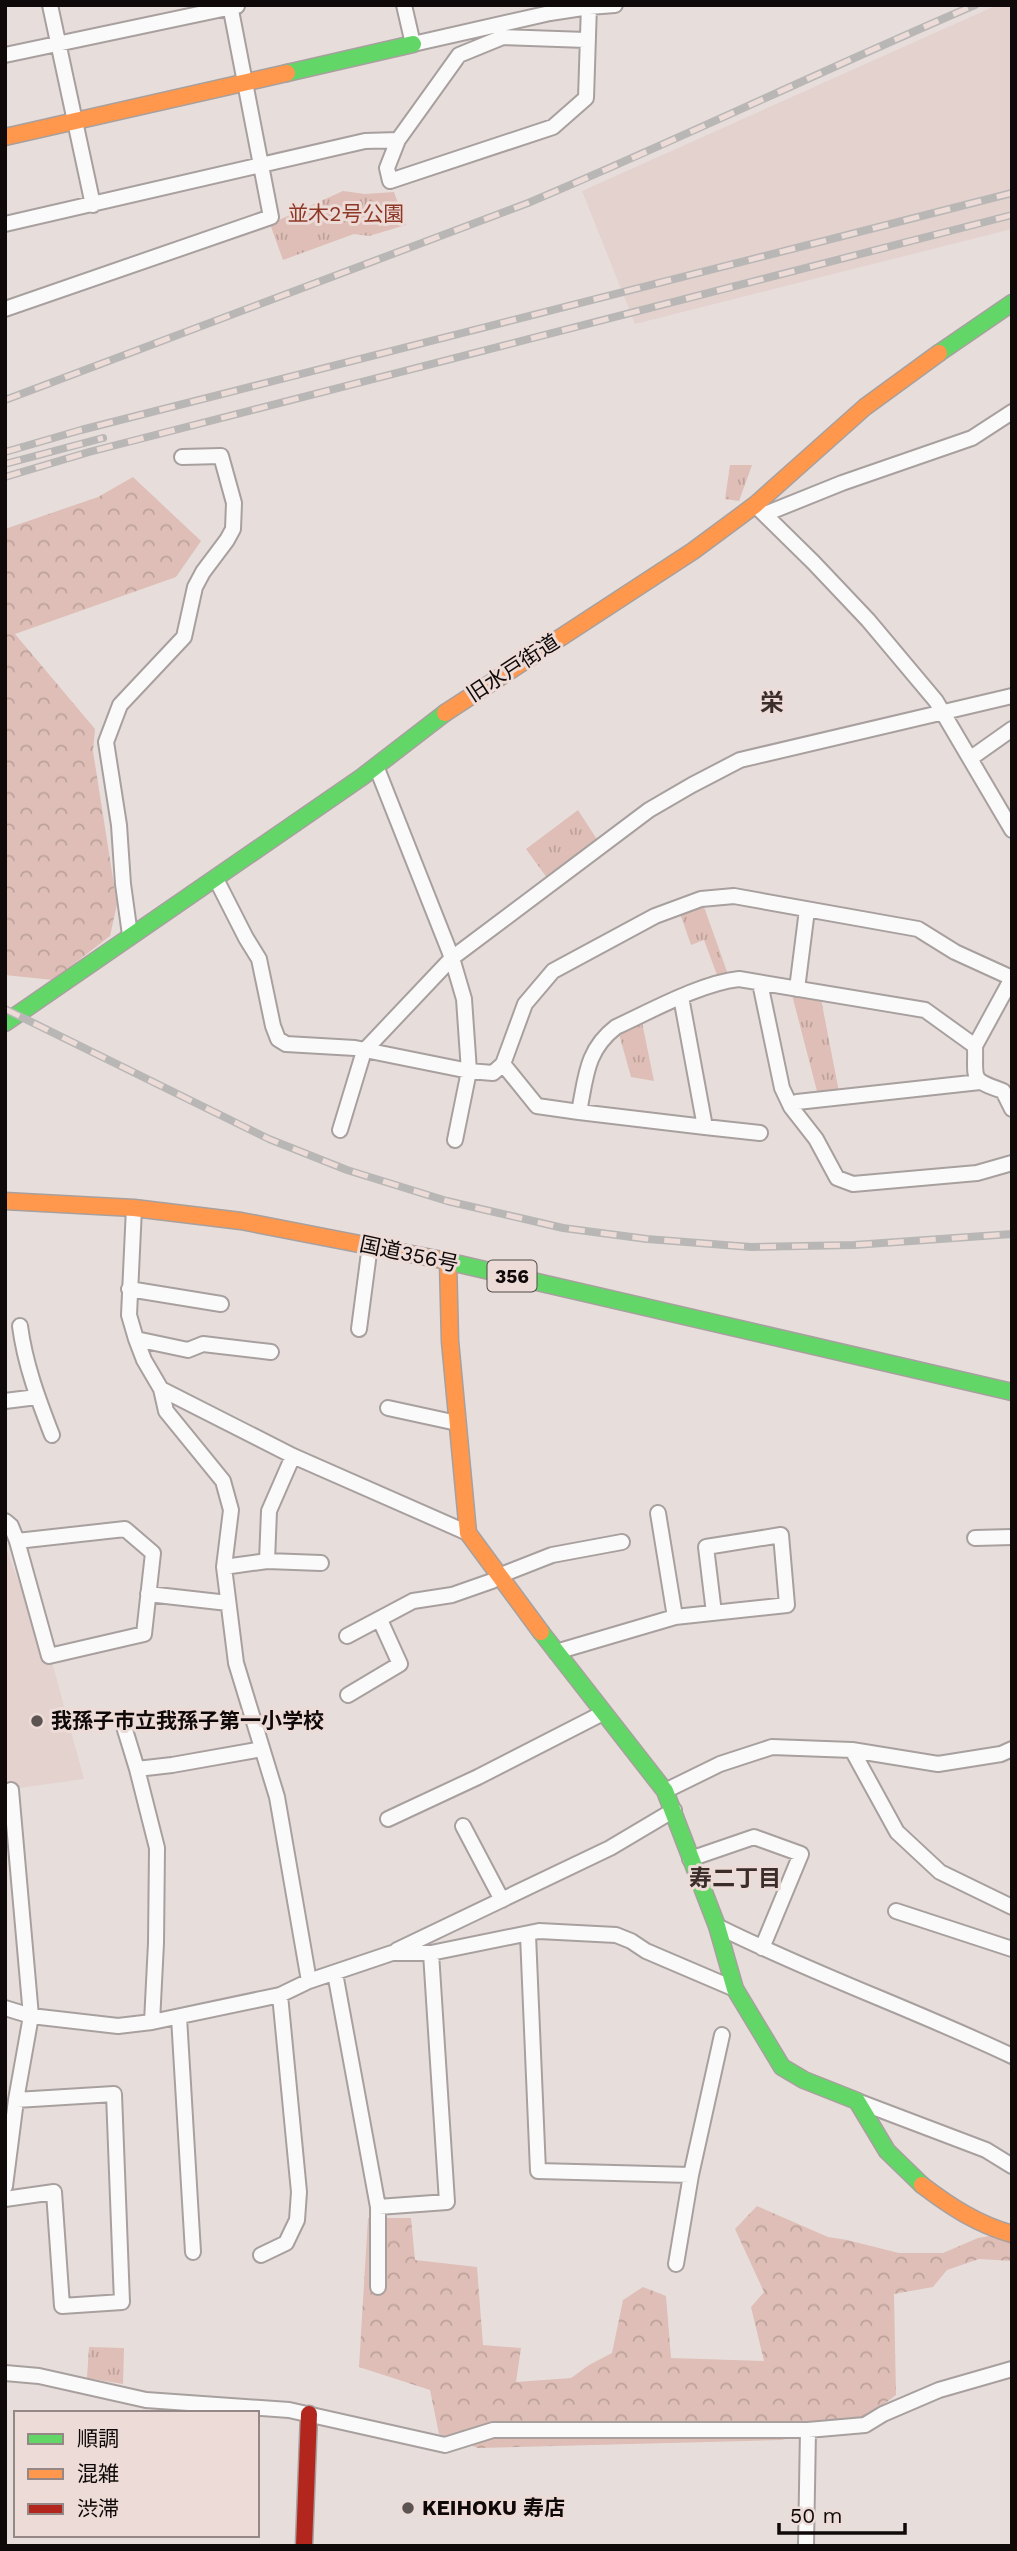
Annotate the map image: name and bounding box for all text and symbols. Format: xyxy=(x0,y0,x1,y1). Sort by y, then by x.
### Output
park label: 並木2号公園 xyxy=(287,201,405,226)
street label: 旧水戸街道 xyxy=(462,629,564,707)
district label: 栄 xyxy=(760,689,784,717)
street label: 国道356号 xyxy=(357,1231,461,1276)
road number: 356 xyxy=(488,1260,536,1292)
place label: 我孫子市立我孫子第一小学校 xyxy=(51,1708,324,1733)
marker: 我孫子市立我孫子第一小学校 xyxy=(29,1713,45,1729)
district label: 寿二丁目 xyxy=(689,1865,781,1892)
legend xyxy=(14,2411,259,2537)
text: 順調 xyxy=(77,2426,119,2451)
text: 混雑 xyxy=(77,2461,119,2486)
scale bar xyxy=(779,2492,905,2536)
place label: KEIHOKU 寿店 xyxy=(422,2495,565,2520)
text: 渋滞 xyxy=(77,2496,119,2521)
marker: KEIHOKU 寿店 xyxy=(400,2500,416,2516)
text: 50 m xyxy=(790,2503,842,2528)

